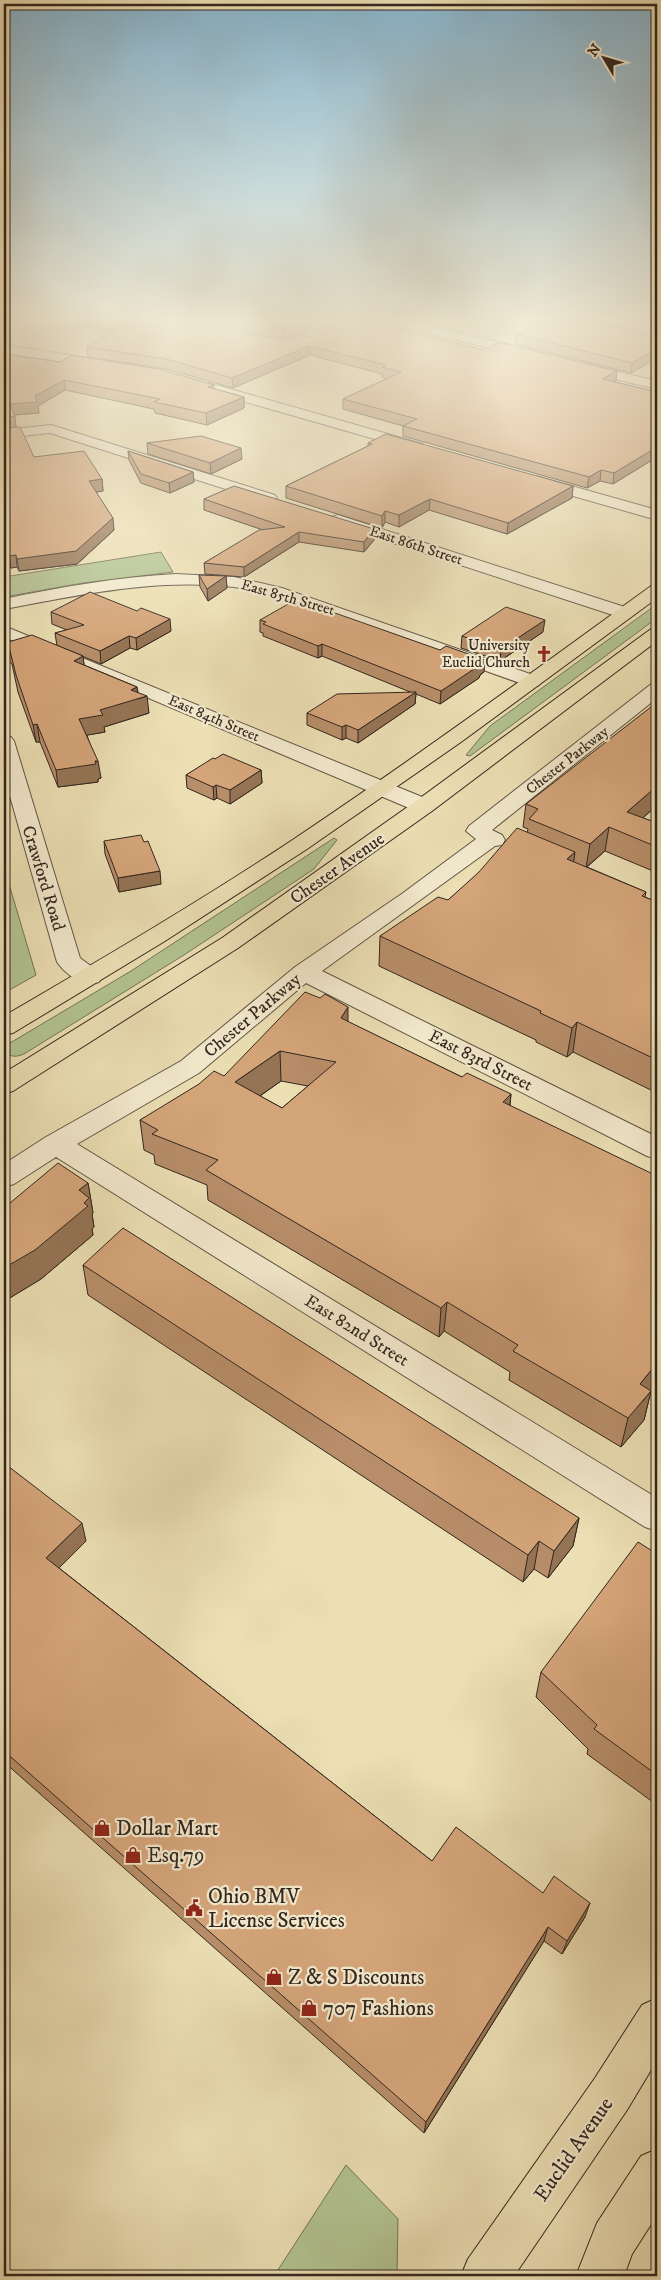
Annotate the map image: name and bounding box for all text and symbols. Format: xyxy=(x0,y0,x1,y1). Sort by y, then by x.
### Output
north arrow xyxy=(578,32,628,82)
text: N xyxy=(584,40,605,61)
street label: East 86th Street xyxy=(367,521,465,570)
street label: East 85th Street xyxy=(239,575,337,620)
place label: University Euclid Church xyxy=(442,636,531,672)
church icon: University Euclid Church xyxy=(534,644,554,664)
street label: East 84th Street xyxy=(165,691,263,746)
street label: Chester Parkway xyxy=(522,722,613,799)
street label: Crawford Road xyxy=(17,823,69,934)
street label: Chester Avenue xyxy=(286,828,389,910)
street label: Chester Parkway xyxy=(200,969,306,1063)
street label: East 83rd Street xyxy=(425,1025,536,1097)
street label: East 82nd Street xyxy=(300,1290,413,1372)
place label: Dollar Mart xyxy=(116,1816,219,1842)
shop icon: Dollar Mart xyxy=(92,1818,112,1838)
place label: Esq.79 xyxy=(147,1843,205,1869)
shop icon: Esq.79 xyxy=(123,1845,143,1865)
place label: Ohio BMV License Services xyxy=(208,1884,345,1934)
public building icon: Ohio BMV License Services xyxy=(184,1898,204,1918)
place label: Z & S Discounts xyxy=(288,1965,424,1991)
shop icon: Z & S Discounts xyxy=(264,1967,284,1987)
place label: 707 Fashions xyxy=(323,1996,434,2022)
shop icon: 707 Fashions xyxy=(299,1998,319,2018)
street label: Euclid Avenue xyxy=(528,2092,619,2207)

